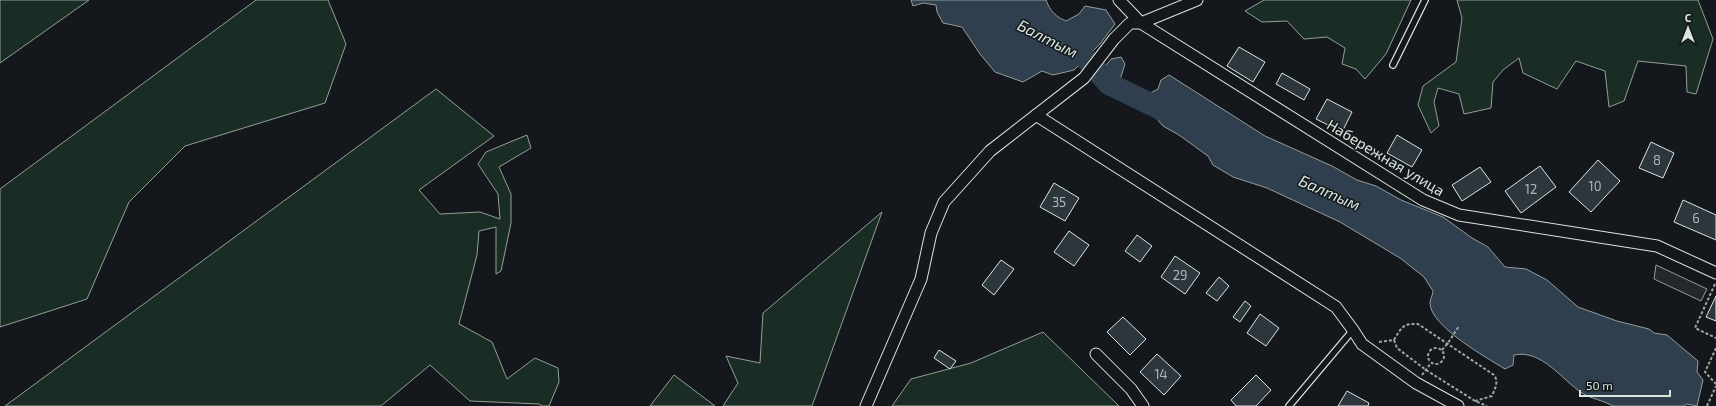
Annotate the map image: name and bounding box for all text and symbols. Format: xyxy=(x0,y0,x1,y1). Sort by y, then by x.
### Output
north arrow xyxy=(1668,8,1708,48)
text: С xyxy=(1685,11,1692,24)
water label: Балтым xyxy=(1015,15,1081,61)
street label: Набережная улица xyxy=(1323,115,1448,200)
house number: 8 xyxy=(1653,152,1661,168)
water label: Балтым xyxy=(1296,170,1364,214)
house number: 10 xyxy=(1588,178,1602,194)
house number: 12 xyxy=(1525,181,1537,197)
house number: 35 xyxy=(1052,194,1066,210)
house number: 6 xyxy=(1692,210,1700,226)
house number: 29 xyxy=(1173,267,1187,283)
house number: 14 xyxy=(1154,366,1168,382)
scale bar xyxy=(1580,372,1670,398)
text: 50 m xyxy=(1586,378,1613,392)

